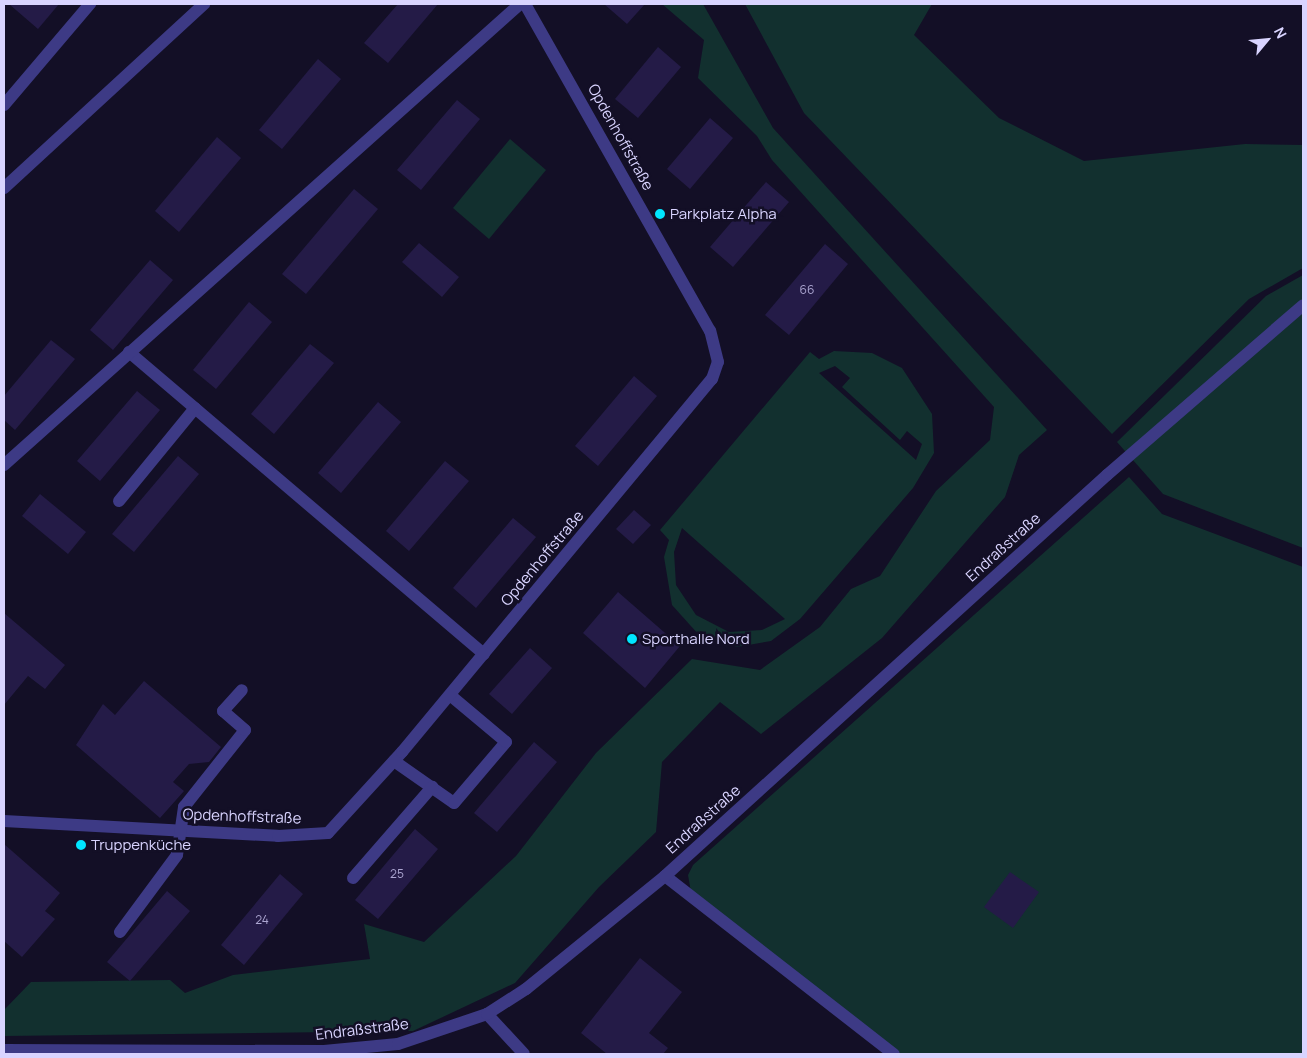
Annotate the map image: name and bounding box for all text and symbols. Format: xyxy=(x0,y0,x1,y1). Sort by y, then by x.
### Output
north arrow xyxy=(1242,15,1292,65)
text: N xyxy=(1270,24,1291,42)
street label: Opdenhoffstraße xyxy=(584,81,658,193)
place label: Parkplatz Alpha xyxy=(670,205,777,223)
marker: Parkplatz Alpha xyxy=(654,208,666,220)
house number: 66 xyxy=(800,283,814,297)
street label: Opdenhoffstraße xyxy=(497,507,587,609)
street label: Endraßstraße xyxy=(962,509,1044,585)
place label: Sporthalle Nord xyxy=(642,630,750,648)
marker: Sporthalle Nord xyxy=(626,633,638,645)
street label: Endraßstraße xyxy=(662,781,744,857)
street label: Opdenhoffstraße xyxy=(182,805,302,827)
place label: Truppenküche xyxy=(91,836,191,854)
marker: Truppenküche xyxy=(75,839,87,851)
house number: 25 xyxy=(390,867,404,881)
house number: 24 xyxy=(255,913,269,927)
street label: Endraßstraße xyxy=(314,1014,410,1044)

